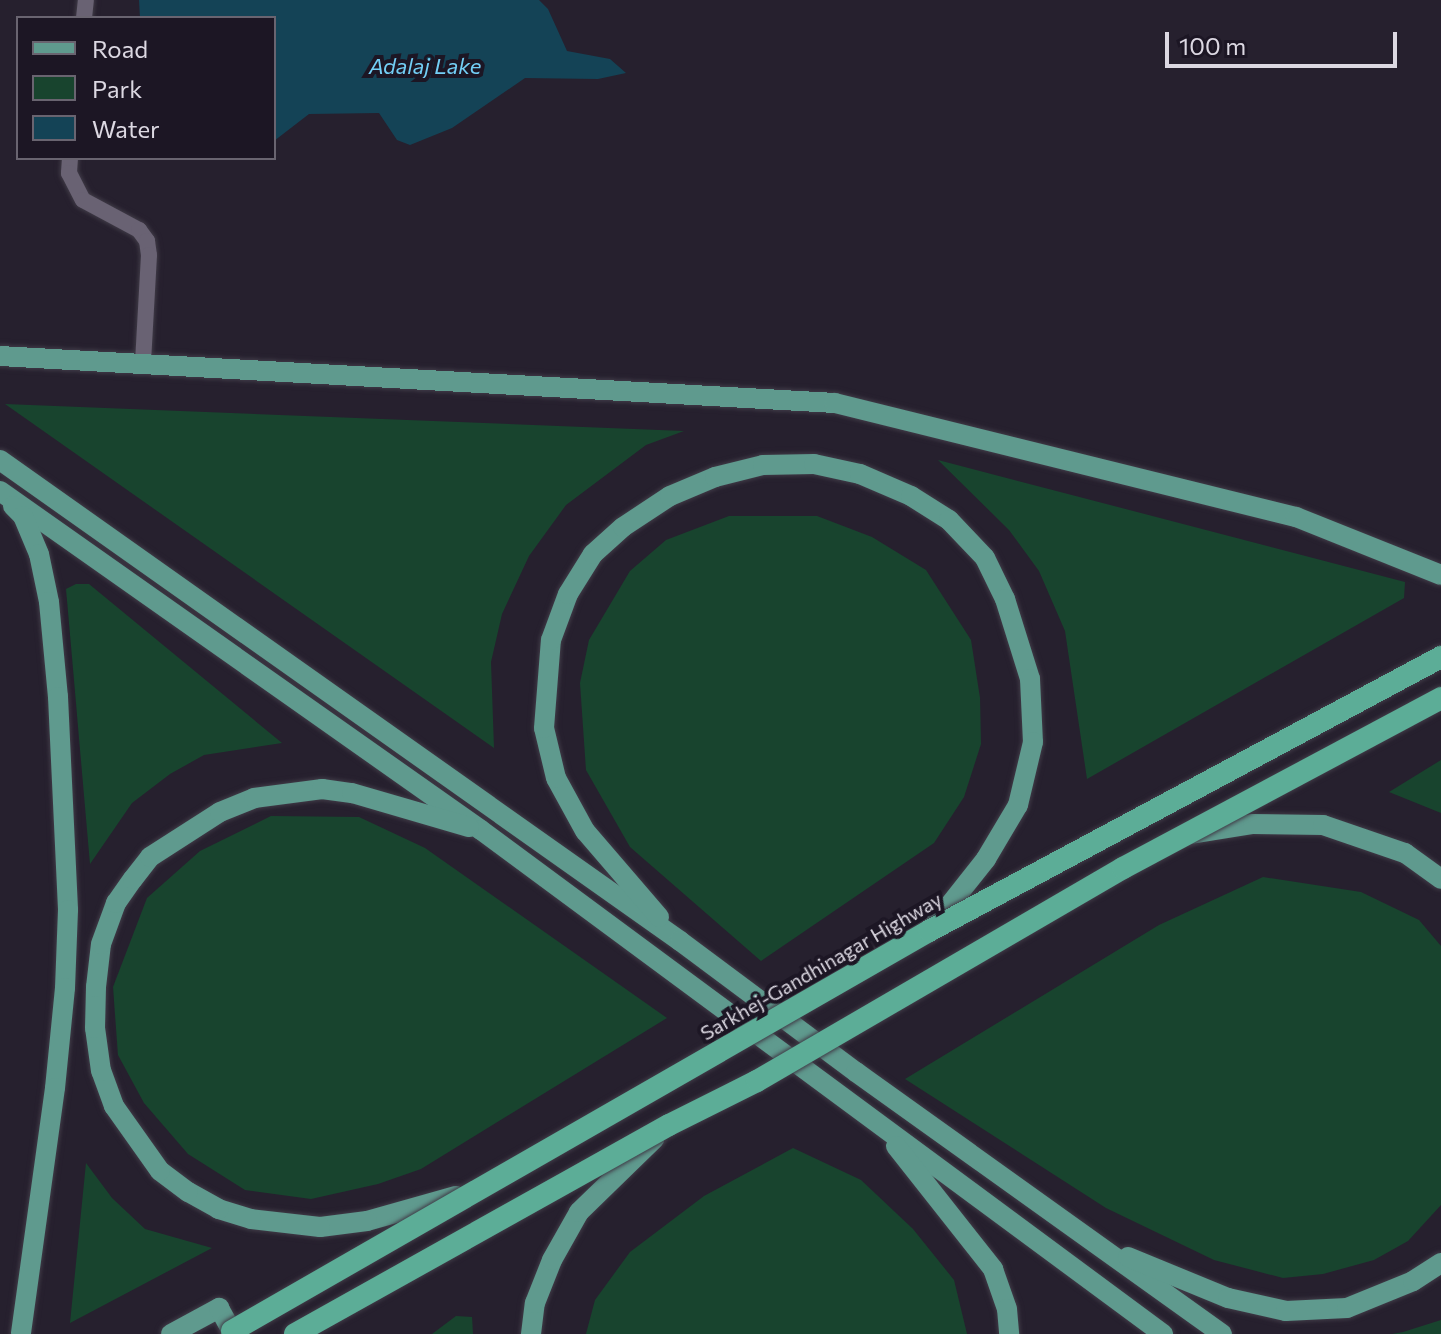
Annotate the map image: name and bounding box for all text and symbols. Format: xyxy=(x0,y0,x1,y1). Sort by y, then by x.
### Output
legend xyxy=(16,16,276,160)
scale bar xyxy=(1169,16,1401,66)
text: 100 m xyxy=(1179,31,1246,60)
text: Road xyxy=(92,34,148,63)
water label: Adalaj Lake xyxy=(369,53,481,79)
text: Park xyxy=(92,74,142,103)
text: Water xyxy=(92,114,160,143)
street label: Sarkhej-Gandhinagar Highway xyxy=(696,887,946,1045)

